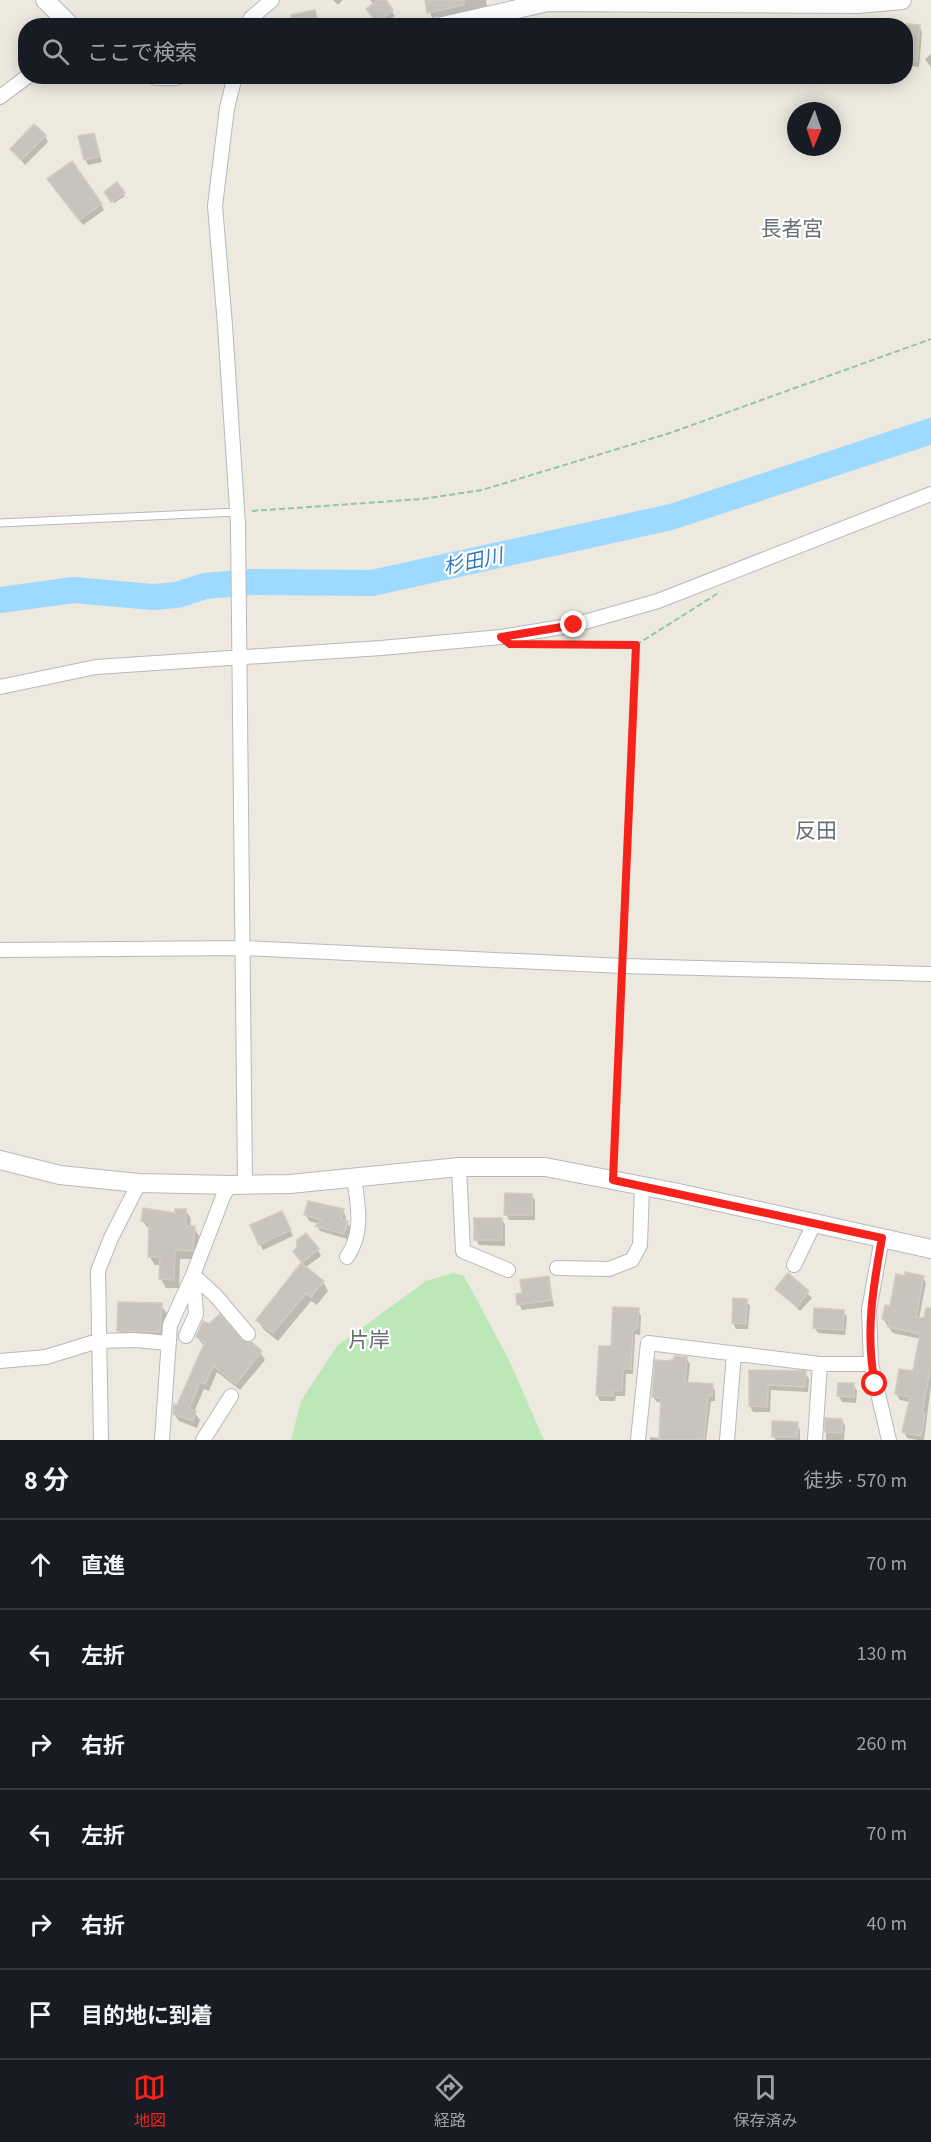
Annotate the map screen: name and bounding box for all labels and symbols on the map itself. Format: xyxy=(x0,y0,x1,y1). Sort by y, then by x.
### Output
north arrow xyxy=(787,102,841,156)
district label: 長者宮 xyxy=(761,214,824,244)
water label: 杉田川 xyxy=(441,542,507,582)
route end xyxy=(560,611,586,637)
district label: 反田 xyxy=(795,816,837,846)
district label: 片岸 xyxy=(348,1325,390,1355)
route start xyxy=(861,1370,887,1396)

